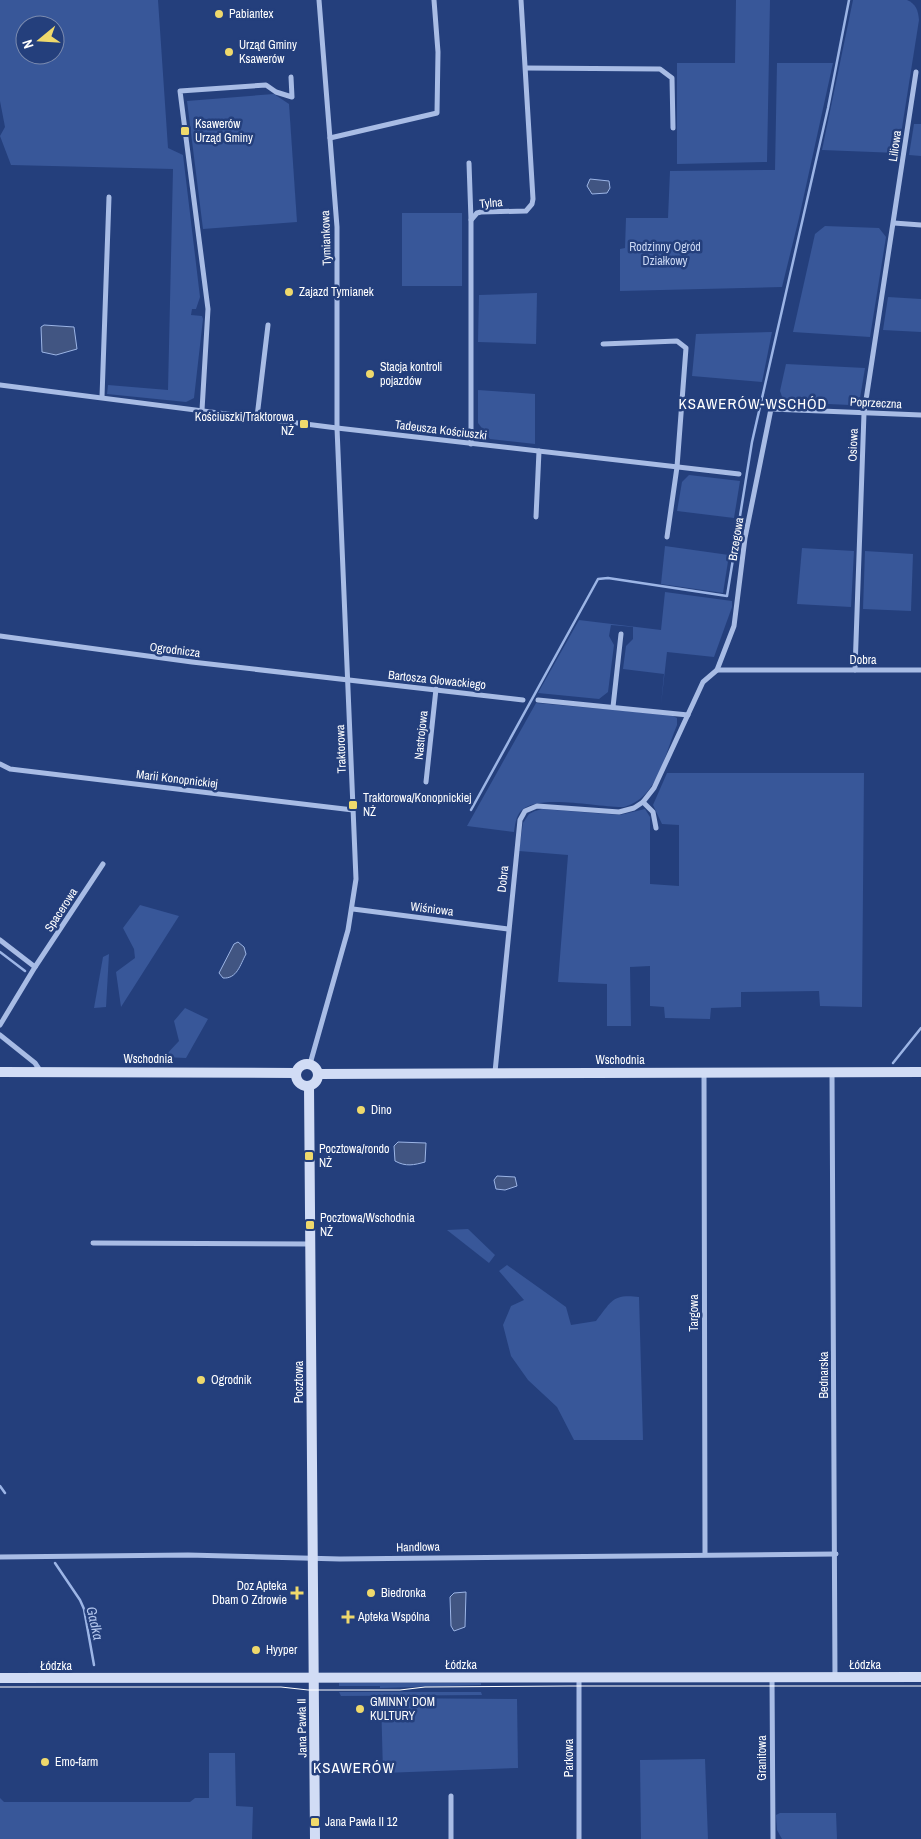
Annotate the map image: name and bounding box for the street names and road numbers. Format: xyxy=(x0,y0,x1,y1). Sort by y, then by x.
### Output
street label: Liliowa xyxy=(885,129,905,163)
street label: Tylna xyxy=(479,194,504,212)
street label: Tymiankowa xyxy=(317,210,335,266)
street label: Poprzeczna xyxy=(850,394,903,412)
street label: Tadeusza Kościuszki xyxy=(394,416,488,444)
street label: Osiowa xyxy=(844,428,862,462)
street label: Brzegowa xyxy=(725,516,747,562)
street label: Ogrodnicza xyxy=(149,639,202,661)
street label: Dobra xyxy=(850,652,877,668)
street label: Bartosza Głowackiego xyxy=(387,667,487,693)
street label: Nastrojowa xyxy=(410,709,432,760)
street label: Traktorowa xyxy=(332,724,350,774)
street label: Marii Konopnickiej xyxy=(135,766,219,792)
street label: Dobra xyxy=(494,864,512,893)
street label: Spacerowa xyxy=(41,885,81,935)
street label: Wiśniowa xyxy=(410,898,455,920)
street label: Wschodnia xyxy=(123,1051,173,1067)
street label: Wschodnia xyxy=(595,1052,645,1068)
street label: Targowa xyxy=(686,1294,702,1332)
street label: Bednarska xyxy=(816,1351,832,1399)
street label: Pocztowa xyxy=(291,1360,307,1403)
street label: Handlowa xyxy=(396,1539,441,1555)
street label: Łódzka xyxy=(445,1657,477,1673)
street label: Łódzka xyxy=(849,1657,881,1673)
street label: Łódzka xyxy=(40,1658,72,1674)
street label: Jana Pawła II xyxy=(293,1698,311,1758)
street label: Granitowa xyxy=(754,1735,770,1781)
street label: Parkowa xyxy=(561,1738,577,1777)

